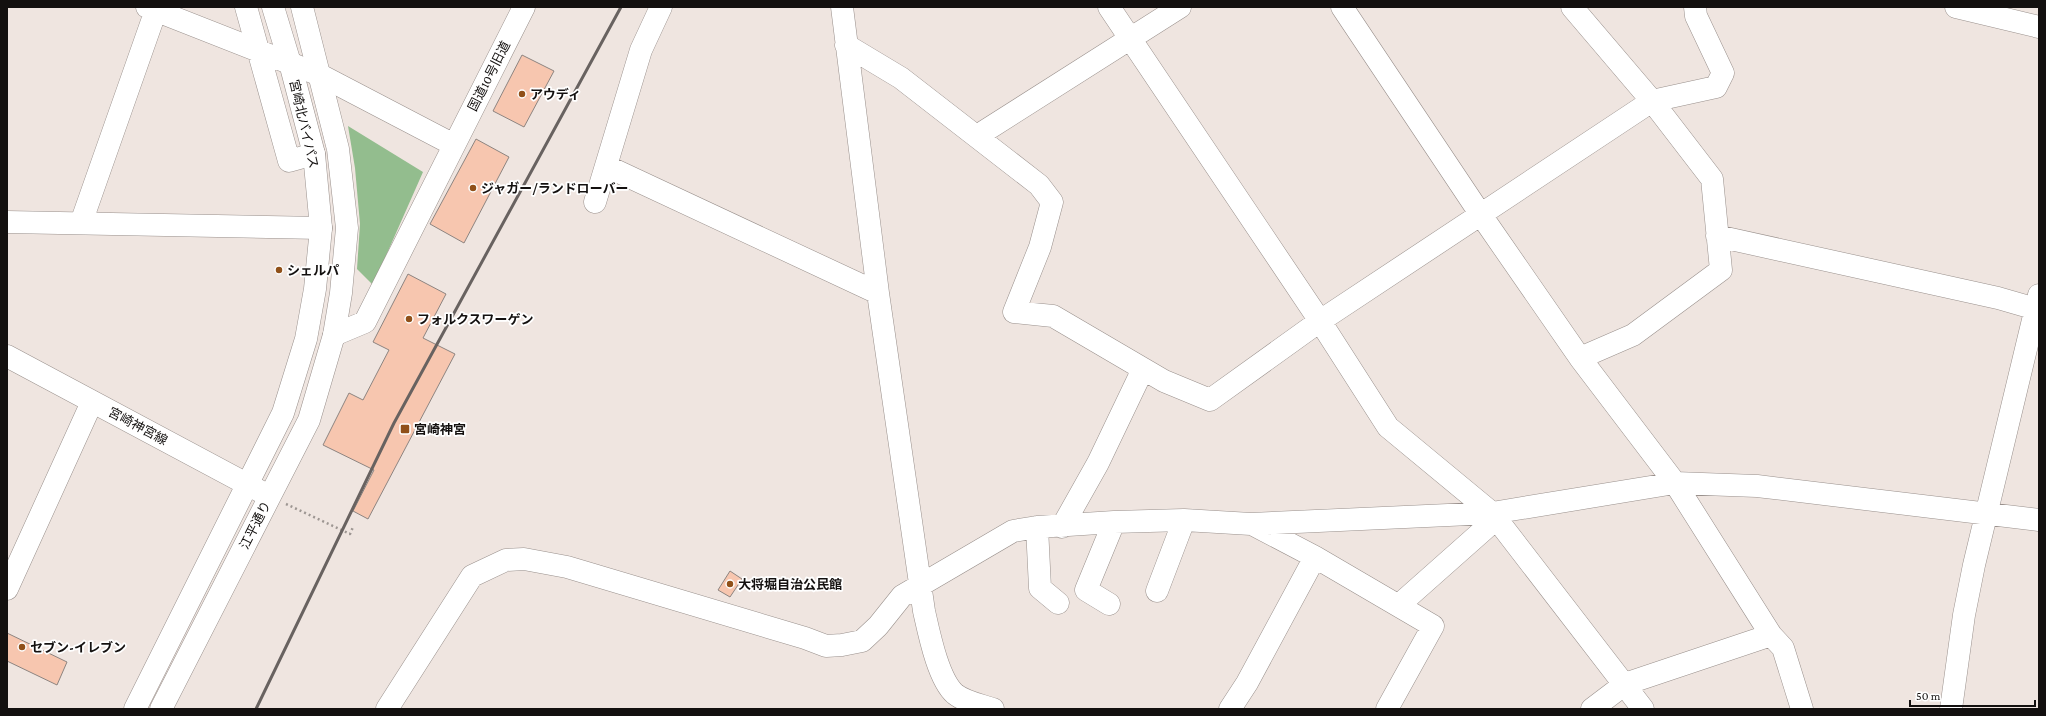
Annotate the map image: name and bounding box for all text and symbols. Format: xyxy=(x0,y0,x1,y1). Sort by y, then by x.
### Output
street label: 国道10号旧道 xyxy=(465,38,513,114)
street label: 宮崎北バイパス xyxy=(286,78,322,170)
place label: アウディ xyxy=(530,87,581,102)
marker: アウディ xyxy=(517,89,527,99)
place label: ジャガー/ランドローバー xyxy=(481,181,629,196)
marker: ジャガー/ランドローバー xyxy=(468,183,478,193)
place label: シェルパ xyxy=(287,263,339,278)
marker: シェルパ xyxy=(274,265,284,275)
place label: フォルクスワーゲン xyxy=(417,312,534,327)
marker: フォルクスワーゲン xyxy=(404,314,414,324)
street label: 宮崎神宮線 xyxy=(106,404,170,448)
place label: 宮崎神宮 xyxy=(414,422,466,437)
marker: 宮崎神宮 xyxy=(399,423,411,435)
street label: 江平通り xyxy=(237,498,273,552)
place label: 大将堀自治公民館 xyxy=(738,577,842,592)
marker: 大将堀自治公民館 xyxy=(725,579,735,589)
place label: セブン-イレブン xyxy=(30,640,126,655)
marker: セブン-イレブン xyxy=(17,642,27,652)
scale bar xyxy=(1910,682,2035,708)
text: 50 m xyxy=(1916,689,1941,703)

